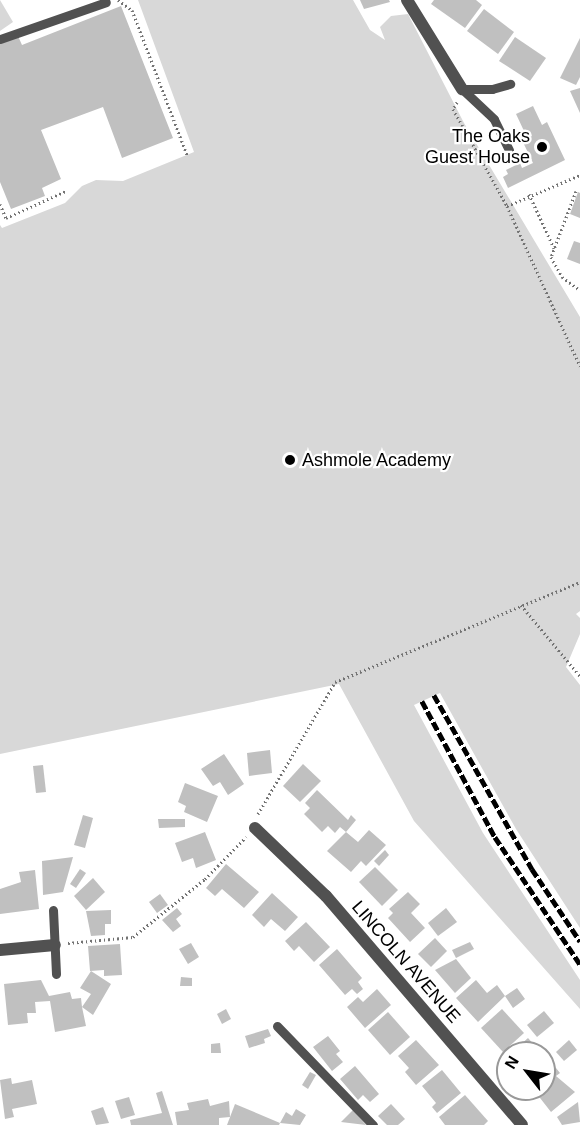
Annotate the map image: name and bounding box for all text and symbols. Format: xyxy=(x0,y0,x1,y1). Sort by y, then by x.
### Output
place label: The Oaks Guest House xyxy=(425,126,530,168)
marker: The Oaks Guest House xyxy=(535,140,549,154)
place label: Ashmole Academy xyxy=(302,449,452,471)
marker: Ashmole Academy xyxy=(283,453,297,467)
street label: LINCOLN AVENUE xyxy=(347,896,465,1028)
north arrow xyxy=(496,1041,556,1101)
text: N xyxy=(502,1053,522,1072)

